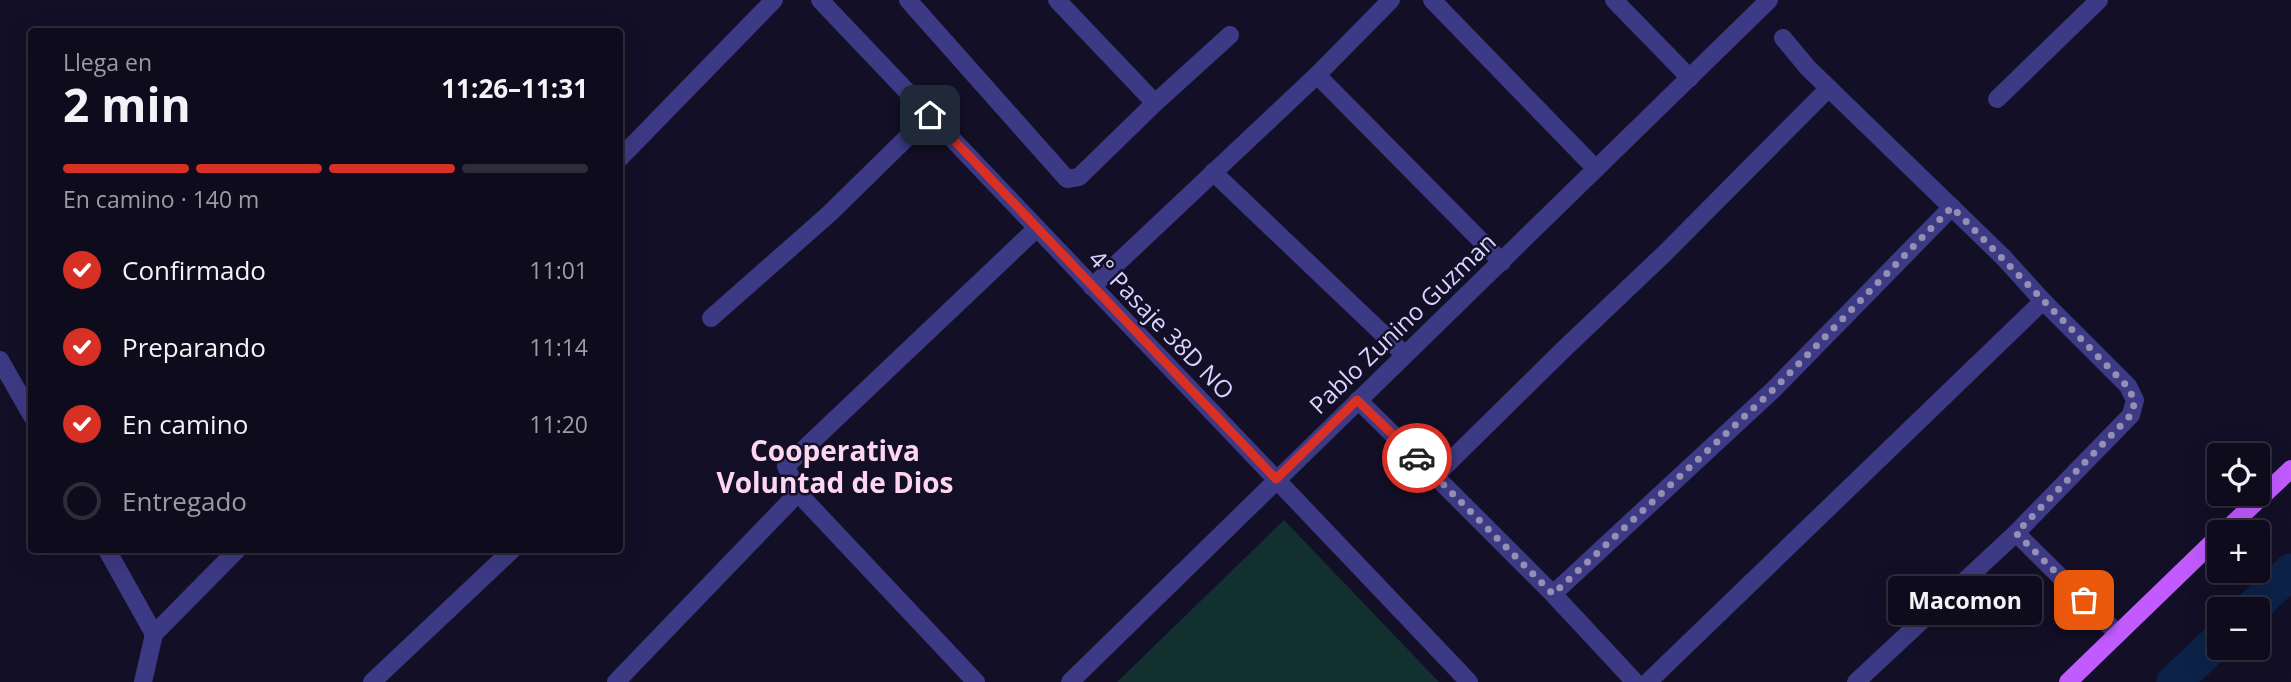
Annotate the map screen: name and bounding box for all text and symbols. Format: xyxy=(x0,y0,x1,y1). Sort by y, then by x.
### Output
text: Llega en xyxy=(63,46,152,78)
text: 11:26–11:31 xyxy=(441,70,588,106)
text: 2 min xyxy=(63,73,191,135)
pin xyxy=(900,85,960,145)
icon: home xyxy=(911,96,949,134)
text: En camino · 140 m xyxy=(63,183,259,215)
street label: Pablo Zunino Guzman xyxy=(1302,225,1502,421)
street label: 4° Pasaje 38D NO xyxy=(1082,242,1242,406)
icon: check xyxy=(63,251,101,289)
text: Confirmado xyxy=(122,252,266,288)
text: 11:01 xyxy=(529,254,588,286)
icon: check xyxy=(63,328,101,366)
text: Preparando xyxy=(122,329,266,365)
text: 11:14 xyxy=(529,331,588,363)
icon: check xyxy=(63,405,101,443)
text: En camino xyxy=(122,406,248,442)
text: 11:20 xyxy=(529,408,588,440)
courier xyxy=(1382,423,1452,493)
district label: Cooperativa Voluntad de Dios xyxy=(716,431,954,501)
icon: car xyxy=(1398,439,1436,477)
map controls xyxy=(2207,443,2270,660)
button: locate xyxy=(2207,443,2270,506)
text: Entregado xyxy=(122,483,247,519)
button: + xyxy=(2207,520,2270,583)
pin xyxy=(2054,570,2114,630)
callout: Macomon xyxy=(1888,576,2042,624)
icon: bag xyxy=(2065,581,2103,619)
text: Macomon xyxy=(1908,584,2022,616)
button: − xyxy=(2207,597,2270,660)

